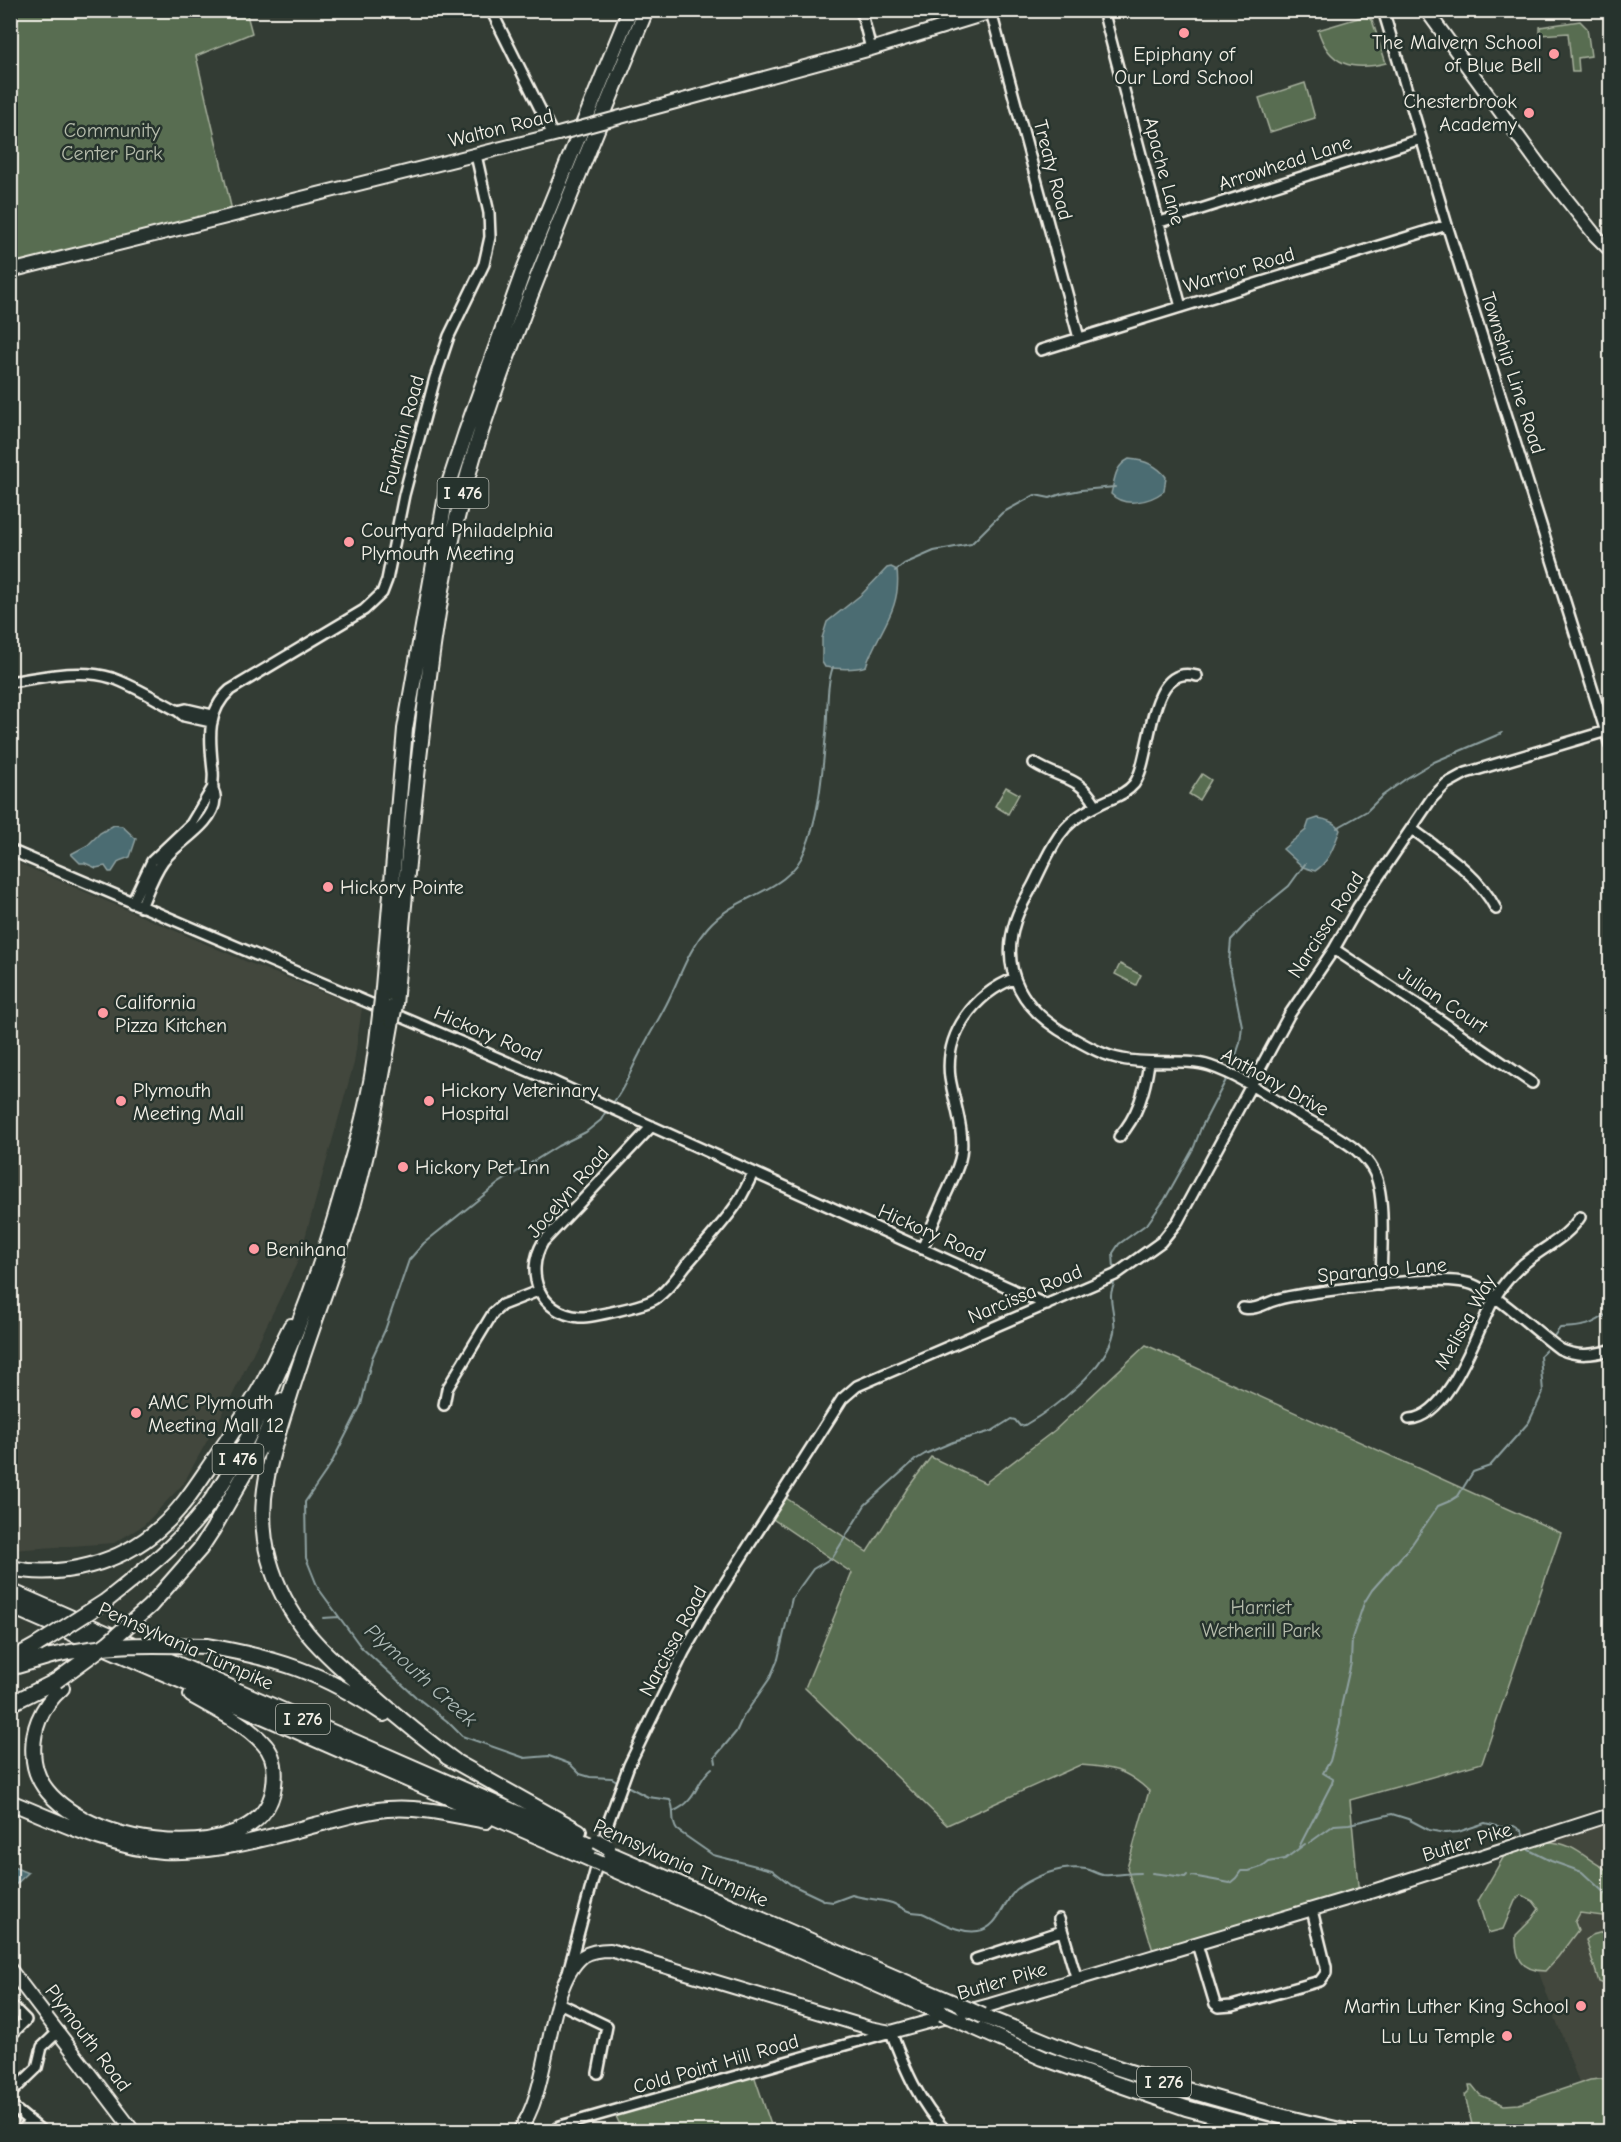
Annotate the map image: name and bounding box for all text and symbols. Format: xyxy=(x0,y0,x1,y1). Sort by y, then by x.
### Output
marker: Epiphany of Our Lord School xyxy=(1177,26,1191,40)
place label: The Malvern School of Blue Bell xyxy=(1372,31,1542,77)
place label: Epiphany of Our Lord School xyxy=(1114,43,1254,89)
marker: The Malvern School of Blue Bell xyxy=(1547,47,1561,61)
place label: Chesterbrook Academy xyxy=(1403,90,1517,136)
street label: Walton Road xyxy=(446,104,556,152)
marker: Chesterbrook Academy xyxy=(1522,106,1536,120)
street label: Apache Lane xyxy=(1139,115,1189,227)
street label: Treaty Road xyxy=(1029,117,1077,223)
park label: Community Center Park xyxy=(61,119,163,165)
street label: Arrowhead Lane xyxy=(1215,131,1355,195)
street label: Warrior Road xyxy=(1181,242,1297,298)
street label: Township Line Road xyxy=(1476,289,1550,457)
street label: Fountain Road xyxy=(375,373,429,497)
road number: I 476 xyxy=(438,478,488,508)
place label: Courtyard Philadelphia Plymouth Meeting xyxy=(361,519,554,565)
marker: Courtyard Philadelphia Plymouth Meeting xyxy=(342,535,356,549)
street label: Narcissa Road xyxy=(1283,868,1369,982)
place label: Hickory Pointe xyxy=(340,876,464,899)
marker: Hickory Pointe xyxy=(321,880,335,894)
street label: Julian Court xyxy=(1394,962,1493,1039)
place label: California Pizza Kitchen xyxy=(115,991,227,1037)
street label: Hickory Road xyxy=(430,1001,546,1067)
marker: California Pizza Kitchen xyxy=(96,1006,110,1020)
street label: Anthony Drive xyxy=(1217,1043,1333,1121)
place label: Plymouth Meeting Mall xyxy=(133,1079,244,1125)
place label: Hickory Veterinary Hospital xyxy=(441,1079,599,1125)
marker: Plymouth Meeting Mall xyxy=(114,1094,128,1108)
marker: Hickory Veterinary Hospital xyxy=(422,1094,436,1108)
street label: Jocelyn Road xyxy=(522,1142,614,1242)
place label: Hickory Pet Inn xyxy=(415,1156,550,1179)
marker: Hickory Pet Inn xyxy=(396,1160,410,1174)
street label: Hickory Road xyxy=(875,1199,989,1267)
place label: Benihana xyxy=(266,1238,346,1261)
marker: Benihana xyxy=(247,1242,261,1256)
street label: Sparango Lane xyxy=(1316,1253,1448,1287)
street label: Narcissa Road xyxy=(964,1260,1086,1328)
street label: Melissa Way xyxy=(1430,1271,1500,1373)
place label: AMC Plymouth Meeting Mall 12 xyxy=(148,1391,284,1437)
marker: AMC Plymouth Meeting Mall 12 xyxy=(129,1406,143,1420)
road number: I 476 xyxy=(212,1444,264,1474)
street label: Narcissa Road xyxy=(634,1582,712,1700)
park label: Harriet Wetherill Park xyxy=(1202,1596,1321,1642)
street label: Pennsylvania Turnpike xyxy=(95,1597,277,1695)
water label: Plymouth Creek xyxy=(360,1619,482,1732)
road number: I 276 xyxy=(276,1704,330,1734)
street label: Pennsylvania Turnpike xyxy=(590,1814,772,1912)
street label: Butler Pike xyxy=(1419,1817,1515,1867)
street label: Butler Pike xyxy=(954,1957,1050,2005)
street label: Plymouth Road xyxy=(40,1980,136,2096)
place label: Martin Luther King School xyxy=(1344,1995,1569,2018)
marker: Martin Luther King School xyxy=(1574,1999,1588,2013)
place label: Lu Lu Temple xyxy=(1381,2025,1495,2048)
street label: Cold Point Hill Road xyxy=(631,2029,801,2099)
marker: Lu Lu Temple xyxy=(1500,2029,1514,2043)
road number: I 276 xyxy=(1137,2067,1191,2097)

